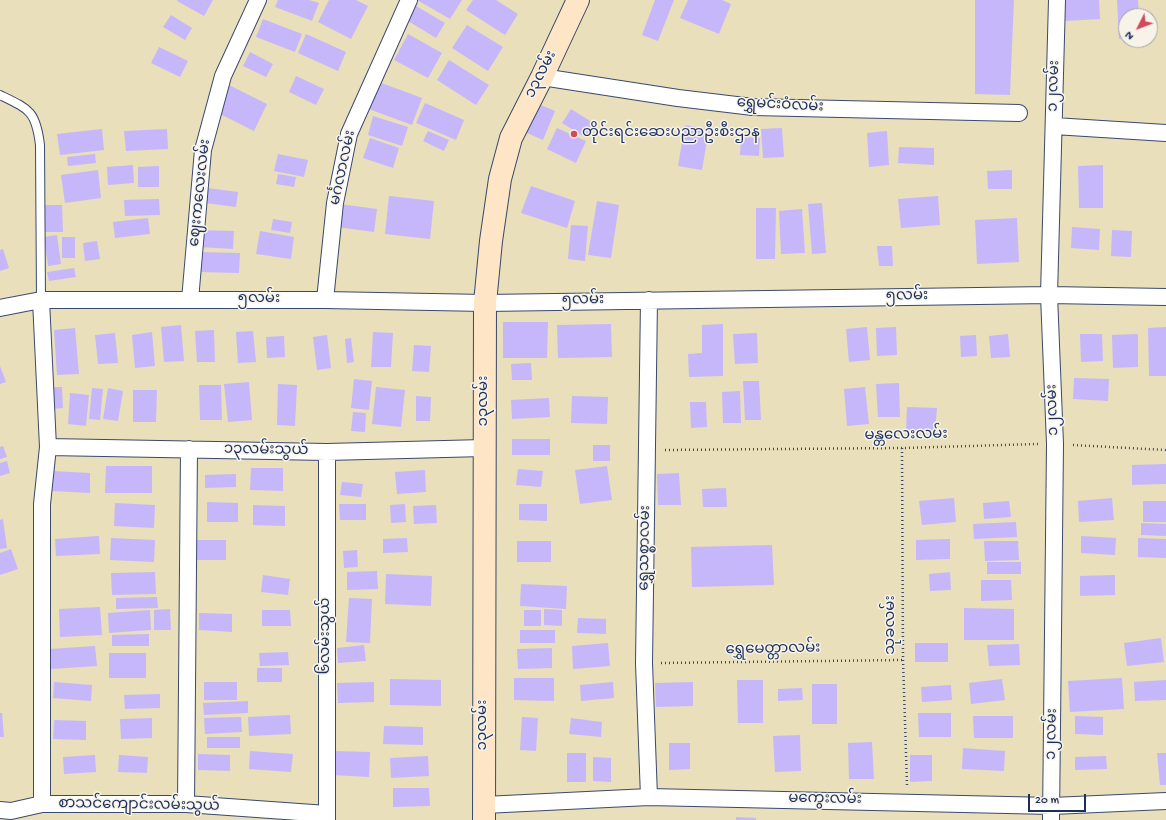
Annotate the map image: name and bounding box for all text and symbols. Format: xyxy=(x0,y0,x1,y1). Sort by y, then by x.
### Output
north arrow xyxy=(1118,8,1158,48)
text: N xyxy=(1123,29,1137,42)
street label: ၁၃လမ်း xyxy=(522,48,562,102)
street label: ၁၂လမ်း xyxy=(1045,60,1065,112)
street label: ရွှေမင်းဝံလမ်း xyxy=(736,95,824,117)
place label: တိုင်းရင်းဆေးပညာဦးစီးဌာန xyxy=(582,125,760,143)
street label: မင်္ဂလာလမ်း xyxy=(327,129,361,207)
marker: တိုင်းရင်းဆေးပညာဦးစီးဌာန xyxy=(569,129,579,139)
street label: ဈေးကလေးလမ်း xyxy=(186,138,216,248)
street label: ၅လမ်း xyxy=(886,288,928,306)
street label: ၅လမ်း xyxy=(238,291,280,309)
street label: ၅လမ်း xyxy=(562,292,604,310)
street label: ၁၃လမ်း xyxy=(476,376,494,426)
street label: ၁၂လမ်း xyxy=(1044,384,1064,436)
street label: မန္တလေးလမ်း xyxy=(864,426,948,446)
street label: ၁၃လမ်းသွယ် xyxy=(224,441,308,461)
street label: ရွှေသစ္စာလမ်း xyxy=(636,505,656,591)
street label: သုခလမ်း xyxy=(883,595,901,655)
street label: ၆လမ်းသွယ် xyxy=(318,598,336,674)
street label: ရွှေမေတ္တာလမ်း xyxy=(725,640,821,660)
street label: ၁၃လမ်း xyxy=(475,700,493,750)
street label: ၁၂လမ်း xyxy=(1044,708,1062,760)
scale bar xyxy=(1030,786,1088,812)
street label: မကွေးလမ်း xyxy=(788,790,862,810)
text: 20 m xyxy=(1035,794,1059,808)
street label: စာသင်ကျောင်းလမ်းသွယ် xyxy=(58,796,220,816)

